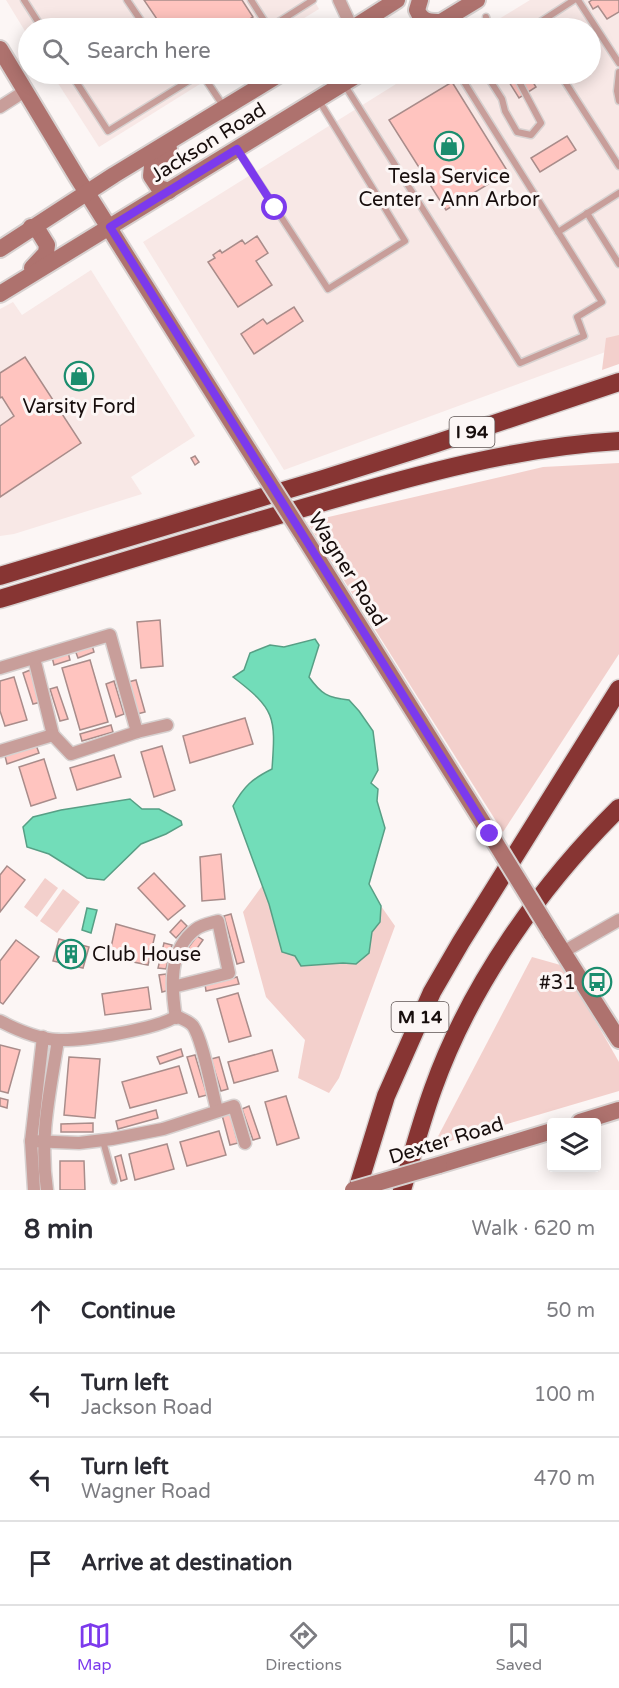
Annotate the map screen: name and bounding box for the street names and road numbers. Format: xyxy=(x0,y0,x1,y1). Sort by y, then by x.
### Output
street label: Jackson Road xyxy=(146,98,271,188)
road number: I 94 xyxy=(450,417,494,447)
street label: Wagner Road xyxy=(303,508,392,631)
road number: M 14 xyxy=(392,1002,448,1032)
street label: Dexter Road xyxy=(386,1112,507,1170)

